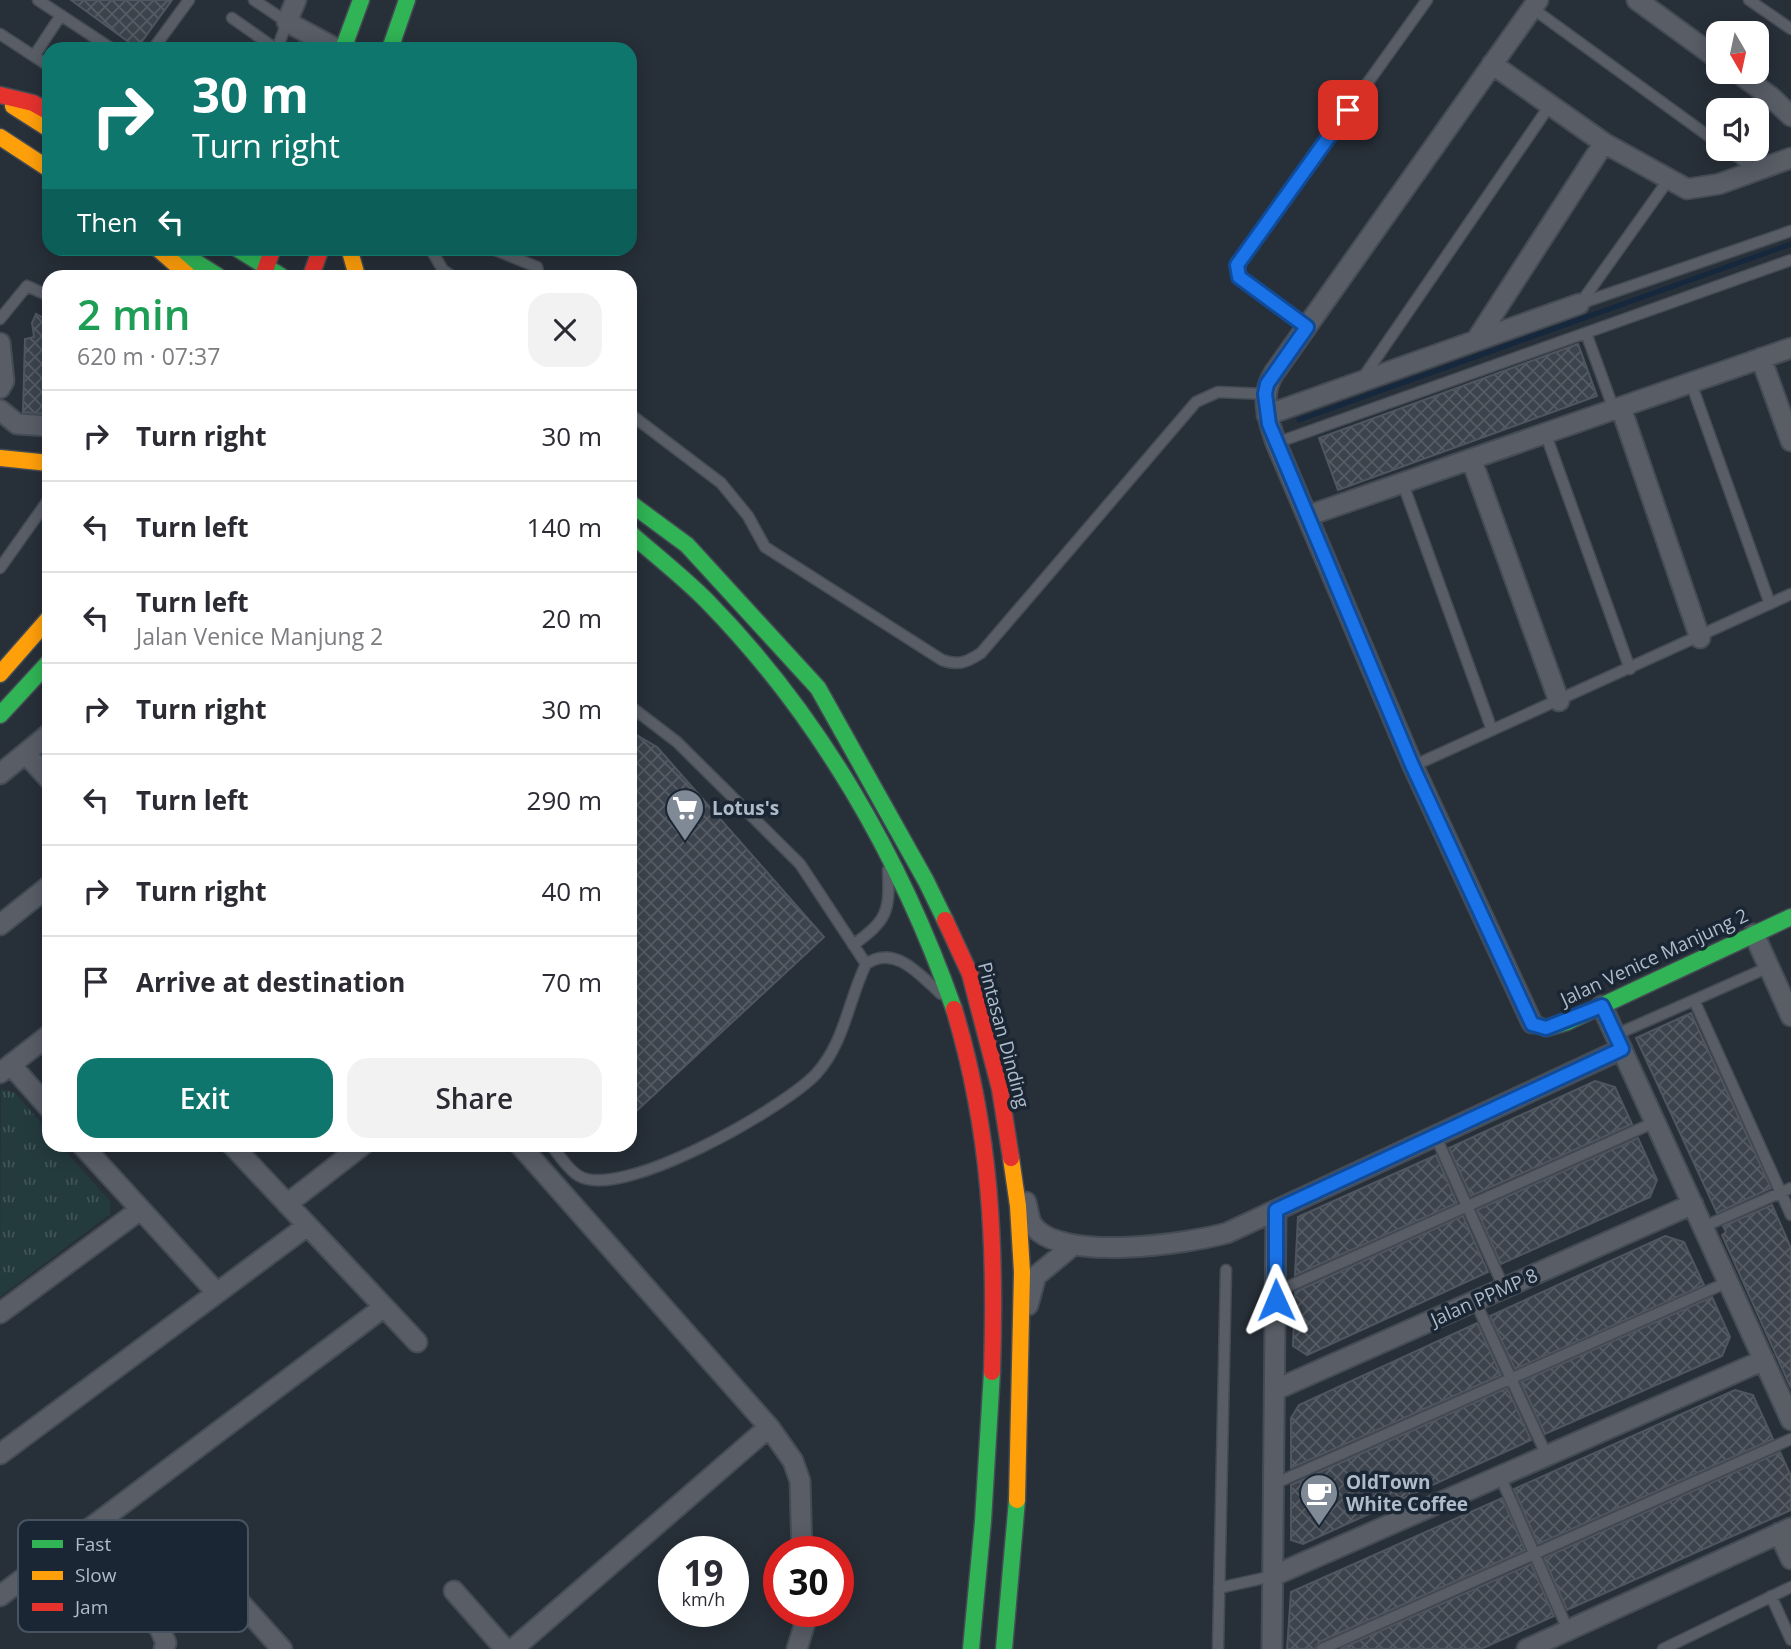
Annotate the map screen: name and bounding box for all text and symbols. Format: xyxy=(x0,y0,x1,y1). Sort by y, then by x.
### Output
north arrow xyxy=(1706,21,1769,84)
map controls xyxy=(1706,21,1769,161)
text: 30 m xyxy=(192,61,309,127)
icon: right xyxy=(77,70,168,161)
pin xyxy=(1318,80,1378,140)
icon: arrive xyxy=(1329,91,1367,129)
button: sound xyxy=(1706,98,1769,161)
text: Turn right xyxy=(192,124,340,167)
icon: left xyxy=(152,203,190,241)
text: Then xyxy=(77,204,138,240)
text: 2 min xyxy=(77,285,190,342)
button: close xyxy=(528,293,602,367)
text: 620 m · 07:37 xyxy=(77,340,220,372)
icon: right xyxy=(77,417,115,455)
text: Turn right xyxy=(136,418,267,454)
text: 30 m xyxy=(541,418,602,454)
icon: left xyxy=(77,508,115,546)
text: Turn left xyxy=(136,509,248,545)
text: 140 m xyxy=(527,509,602,545)
text: Turn left xyxy=(136,584,248,620)
icon: left xyxy=(77,599,115,637)
text: 20 m xyxy=(541,600,602,636)
text: Jalan Venice Manjung 2 xyxy=(136,620,383,652)
icon: right xyxy=(77,690,115,728)
text: Turn right xyxy=(136,691,267,727)
text: 30 m xyxy=(541,691,602,727)
icon: left xyxy=(77,781,115,819)
text: Turn left xyxy=(136,782,248,818)
text: 290 m xyxy=(527,782,602,818)
supermarket icon: Lotus's xyxy=(664,787,706,842)
place label: Lotus's xyxy=(712,795,779,821)
icon: right xyxy=(77,872,115,910)
text: Turn right xyxy=(136,873,267,909)
text: 40 m xyxy=(541,873,602,909)
street label: Jalan Venice Manjung 2 xyxy=(1554,902,1752,1013)
street label: Pintasan Dinding xyxy=(972,959,1036,1111)
icon: arrive xyxy=(77,963,115,1001)
text: Arrive at destination xyxy=(136,964,405,1000)
text: 70 m xyxy=(541,964,602,1000)
button: Exit xyxy=(77,1058,333,1138)
button: Share xyxy=(347,1058,602,1138)
street label: Jalan PPMP 8 xyxy=(1424,1262,1542,1333)
position arrow xyxy=(1239,1263,1313,1337)
place label: OldTown White Coffee xyxy=(1346,1469,1468,1517)
cafe icon: OldTown White Coffee xyxy=(1298,1472,1340,1527)
legend xyxy=(18,1520,248,1632)
text: Fast xyxy=(75,1531,111,1557)
speed limit sign: 30 xyxy=(763,1536,854,1627)
text: 19 xyxy=(683,1549,724,1596)
text: Slow xyxy=(75,1562,117,1588)
text: km/h xyxy=(682,1587,725,1611)
text: Jam xyxy=(73,1594,108,1620)

